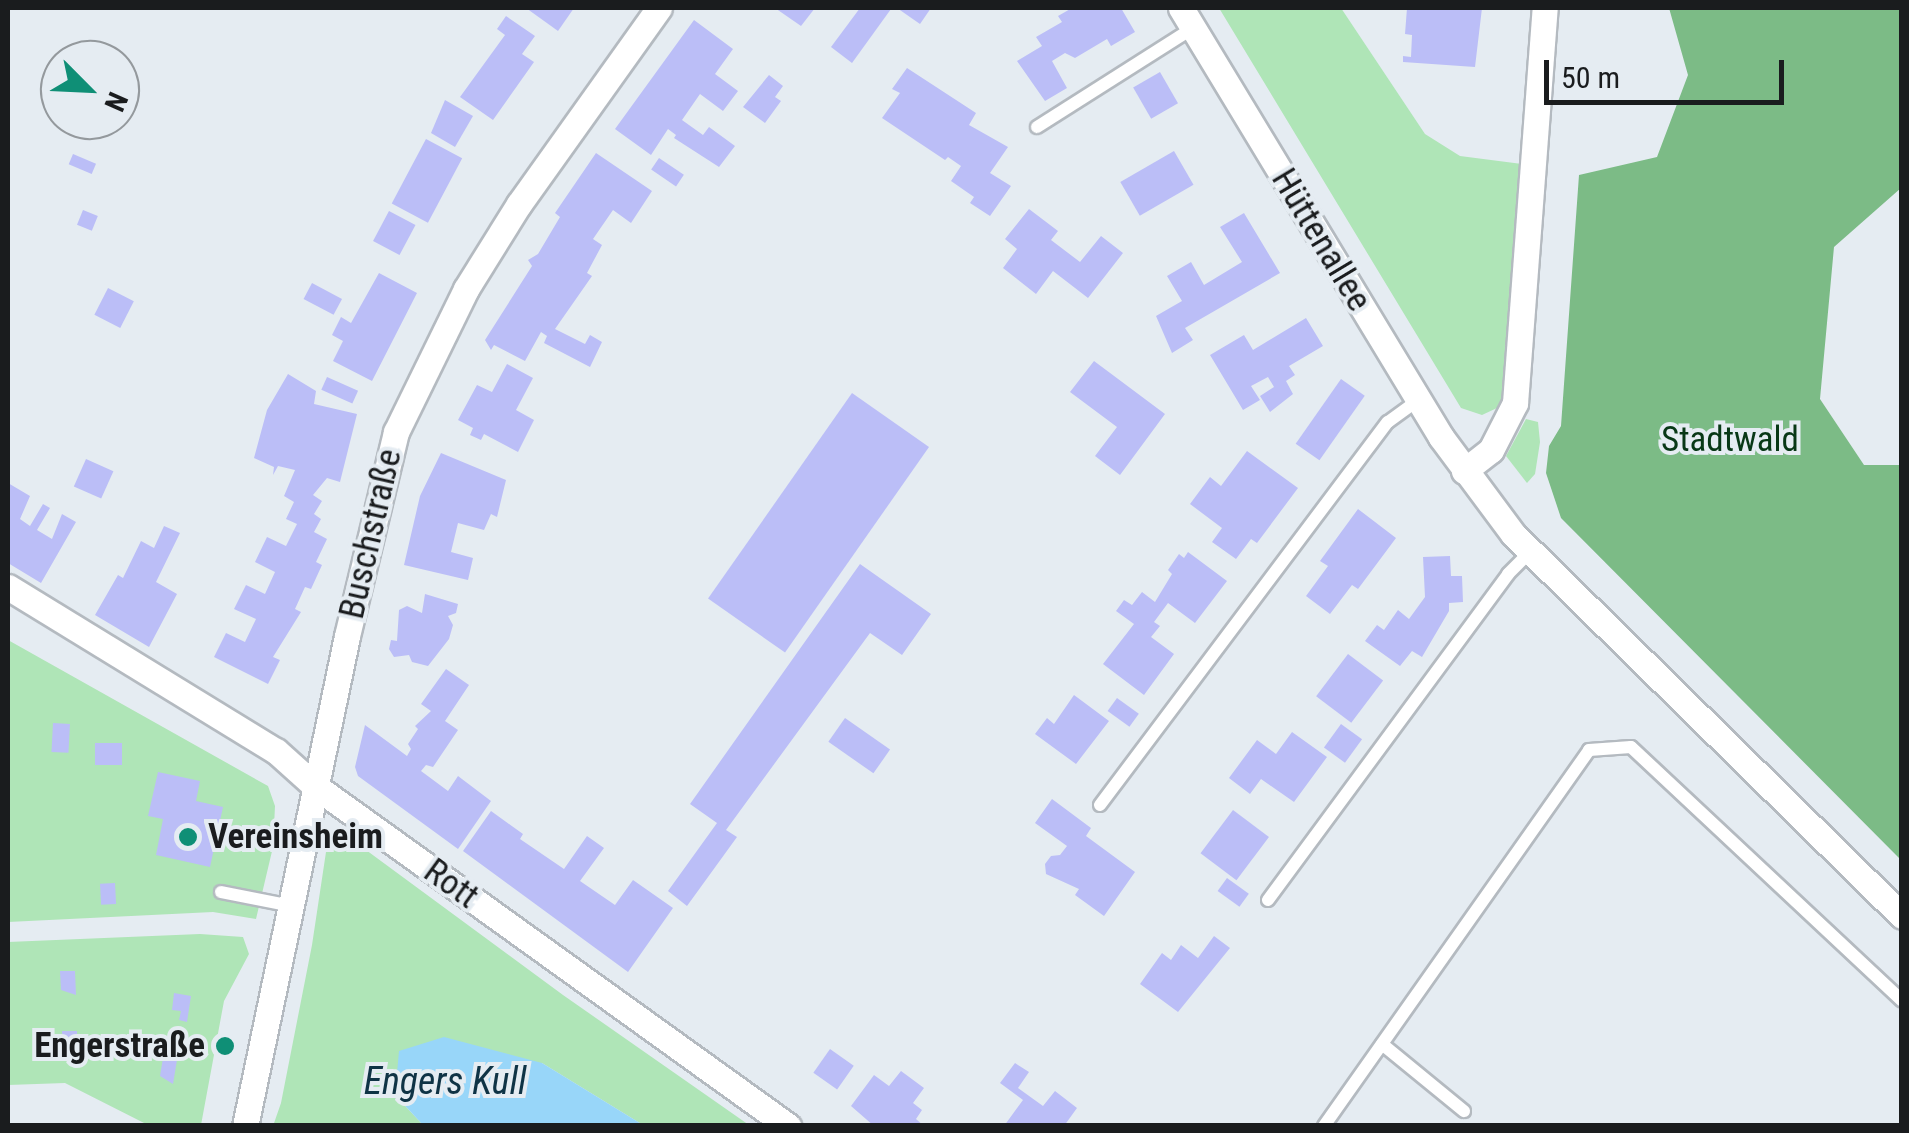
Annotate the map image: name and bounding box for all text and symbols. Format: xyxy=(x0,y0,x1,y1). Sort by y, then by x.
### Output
north arrow xyxy=(40,40,140,140)
scale bar xyxy=(1549,40,1789,102)
text: 50 m xyxy=(1561,60,1620,95)
text: N xyxy=(97,87,135,116)
street label: Hüttenallee xyxy=(1262,161,1380,319)
park label: Stadtwald xyxy=(1661,419,1799,461)
street label: Buschstraße xyxy=(331,445,411,623)
place label: Vereinsheim xyxy=(208,816,383,858)
marker: Vereinsheim xyxy=(177,826,199,848)
street label: Rott xyxy=(416,850,486,918)
place label: Engerstraße xyxy=(34,1025,205,1067)
marker: Engerstraße xyxy=(214,1035,236,1057)
water label: Engers Kull xyxy=(364,1059,526,1105)

